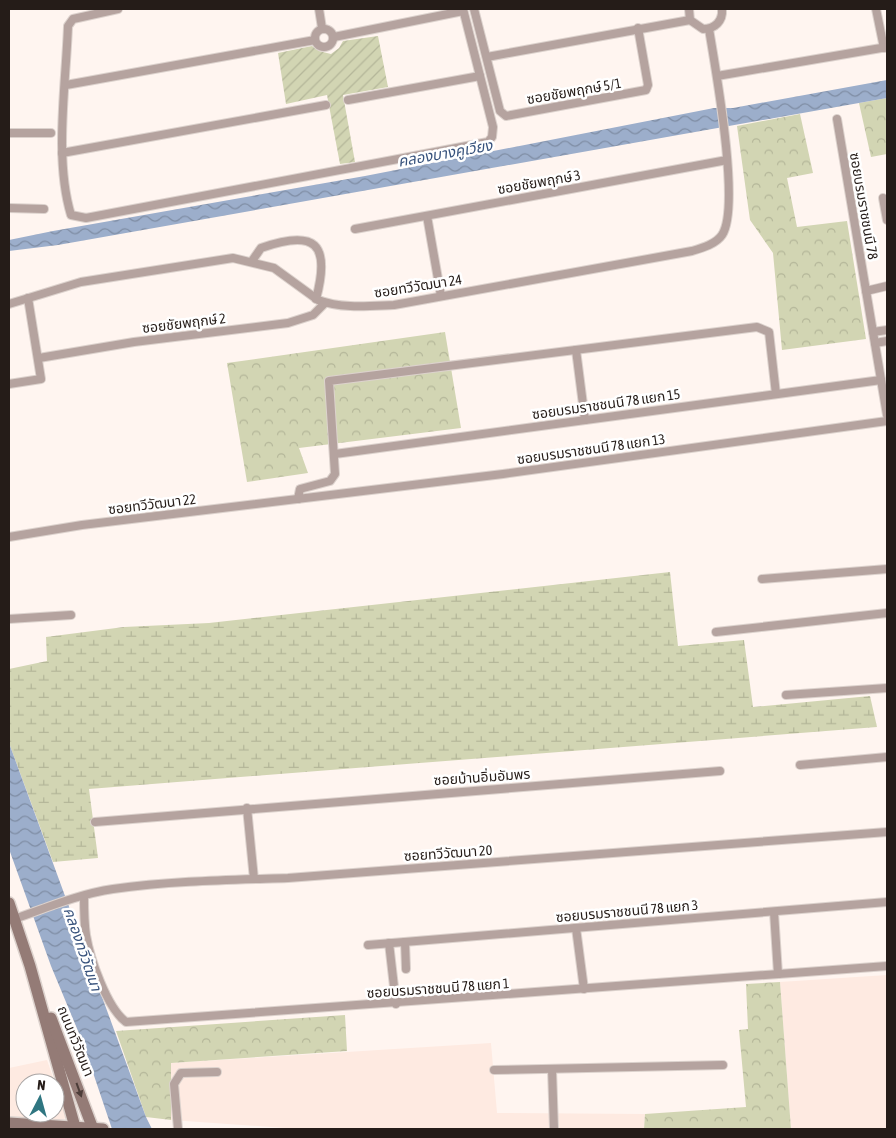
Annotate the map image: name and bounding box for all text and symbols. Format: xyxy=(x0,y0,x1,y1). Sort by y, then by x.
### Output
street label: ซอยชัยพฤกษ์ 5/1 xyxy=(526,75,622,107)
water label: คลองบางคูเวียง xyxy=(397,136,495,171)
street label: ซอยบรมราชชนนี 78 xyxy=(847,151,881,261)
street label: ซอยชัยพฤกษ์ 3 xyxy=(496,167,582,197)
street label: ซอยทวีวัฒนา 24 xyxy=(373,271,463,301)
street label: ซอยชัยพฤกษ์ 2 xyxy=(141,310,227,336)
street label: ซอยบรมราชชนนี 78 แยก 15 xyxy=(531,386,681,422)
street label: ซอยบรมราชชนนี 78 แยก 13 xyxy=(516,431,666,467)
street label: ซอยทวีวัฒนา 22 xyxy=(107,491,197,517)
street label: ซอยบ้านอิ่มอัมพร xyxy=(433,764,531,788)
street label: ซอยทวีวัฒนา 20 xyxy=(403,842,493,864)
street label: ซอยบรมราชชนนี 78 แยก 3 xyxy=(555,897,699,925)
water label: คลองทวีวัฒนา xyxy=(61,905,106,994)
street label: ซอยบรมราชชนนี 78 แยก 1 xyxy=(366,975,510,1001)
street label: ถนนทวีวัฒนา xyxy=(55,1003,97,1079)
north arrow xyxy=(15,1073,65,1123)
text: N xyxy=(36,1077,46,1093)
one-way arrow xyxy=(76,1083,84,1098)

